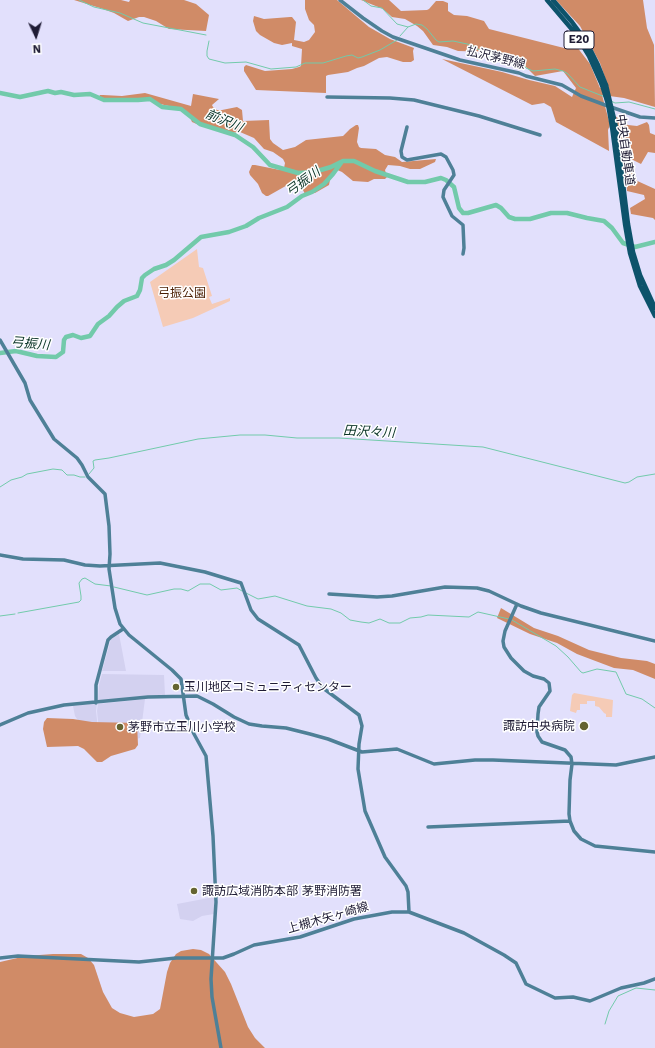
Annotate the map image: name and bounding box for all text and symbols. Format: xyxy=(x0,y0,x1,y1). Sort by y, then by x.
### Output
north arrow xyxy=(16,16,56,56)
road number: E20 xyxy=(564,31,594,49)
text: N xyxy=(32,42,41,55)
street label: 払沢茅野線 xyxy=(465,44,527,72)
water label: 前沢川 xyxy=(203,106,245,136)
street label: 中央自動車道 xyxy=(613,113,637,187)
water label: 弓振川 xyxy=(283,164,323,200)
park label: 弓振公園 xyxy=(158,286,206,300)
water label: 弓振川 xyxy=(10,335,50,353)
water label: 田沢々川 xyxy=(343,423,395,441)
place label: 玉川地区コミュニティセンター xyxy=(184,680,352,694)
marker: 玉川地区コミュニティセンター xyxy=(171,682,181,692)
place label: 諏訪中央病院 xyxy=(503,719,575,733)
place label: 茅野市立玉川小学校 xyxy=(128,720,236,734)
marker: 諏訪中央病院 xyxy=(578,720,590,732)
marker: 茅野市立玉川小学校 xyxy=(115,722,125,732)
place label: 諏訪広域消防本部 茅野消防署 xyxy=(202,884,362,898)
marker: 諏訪広域消防本部 茅野消防署 xyxy=(189,886,199,896)
street label: 上槻木矢ヶ崎線 xyxy=(286,900,370,936)

